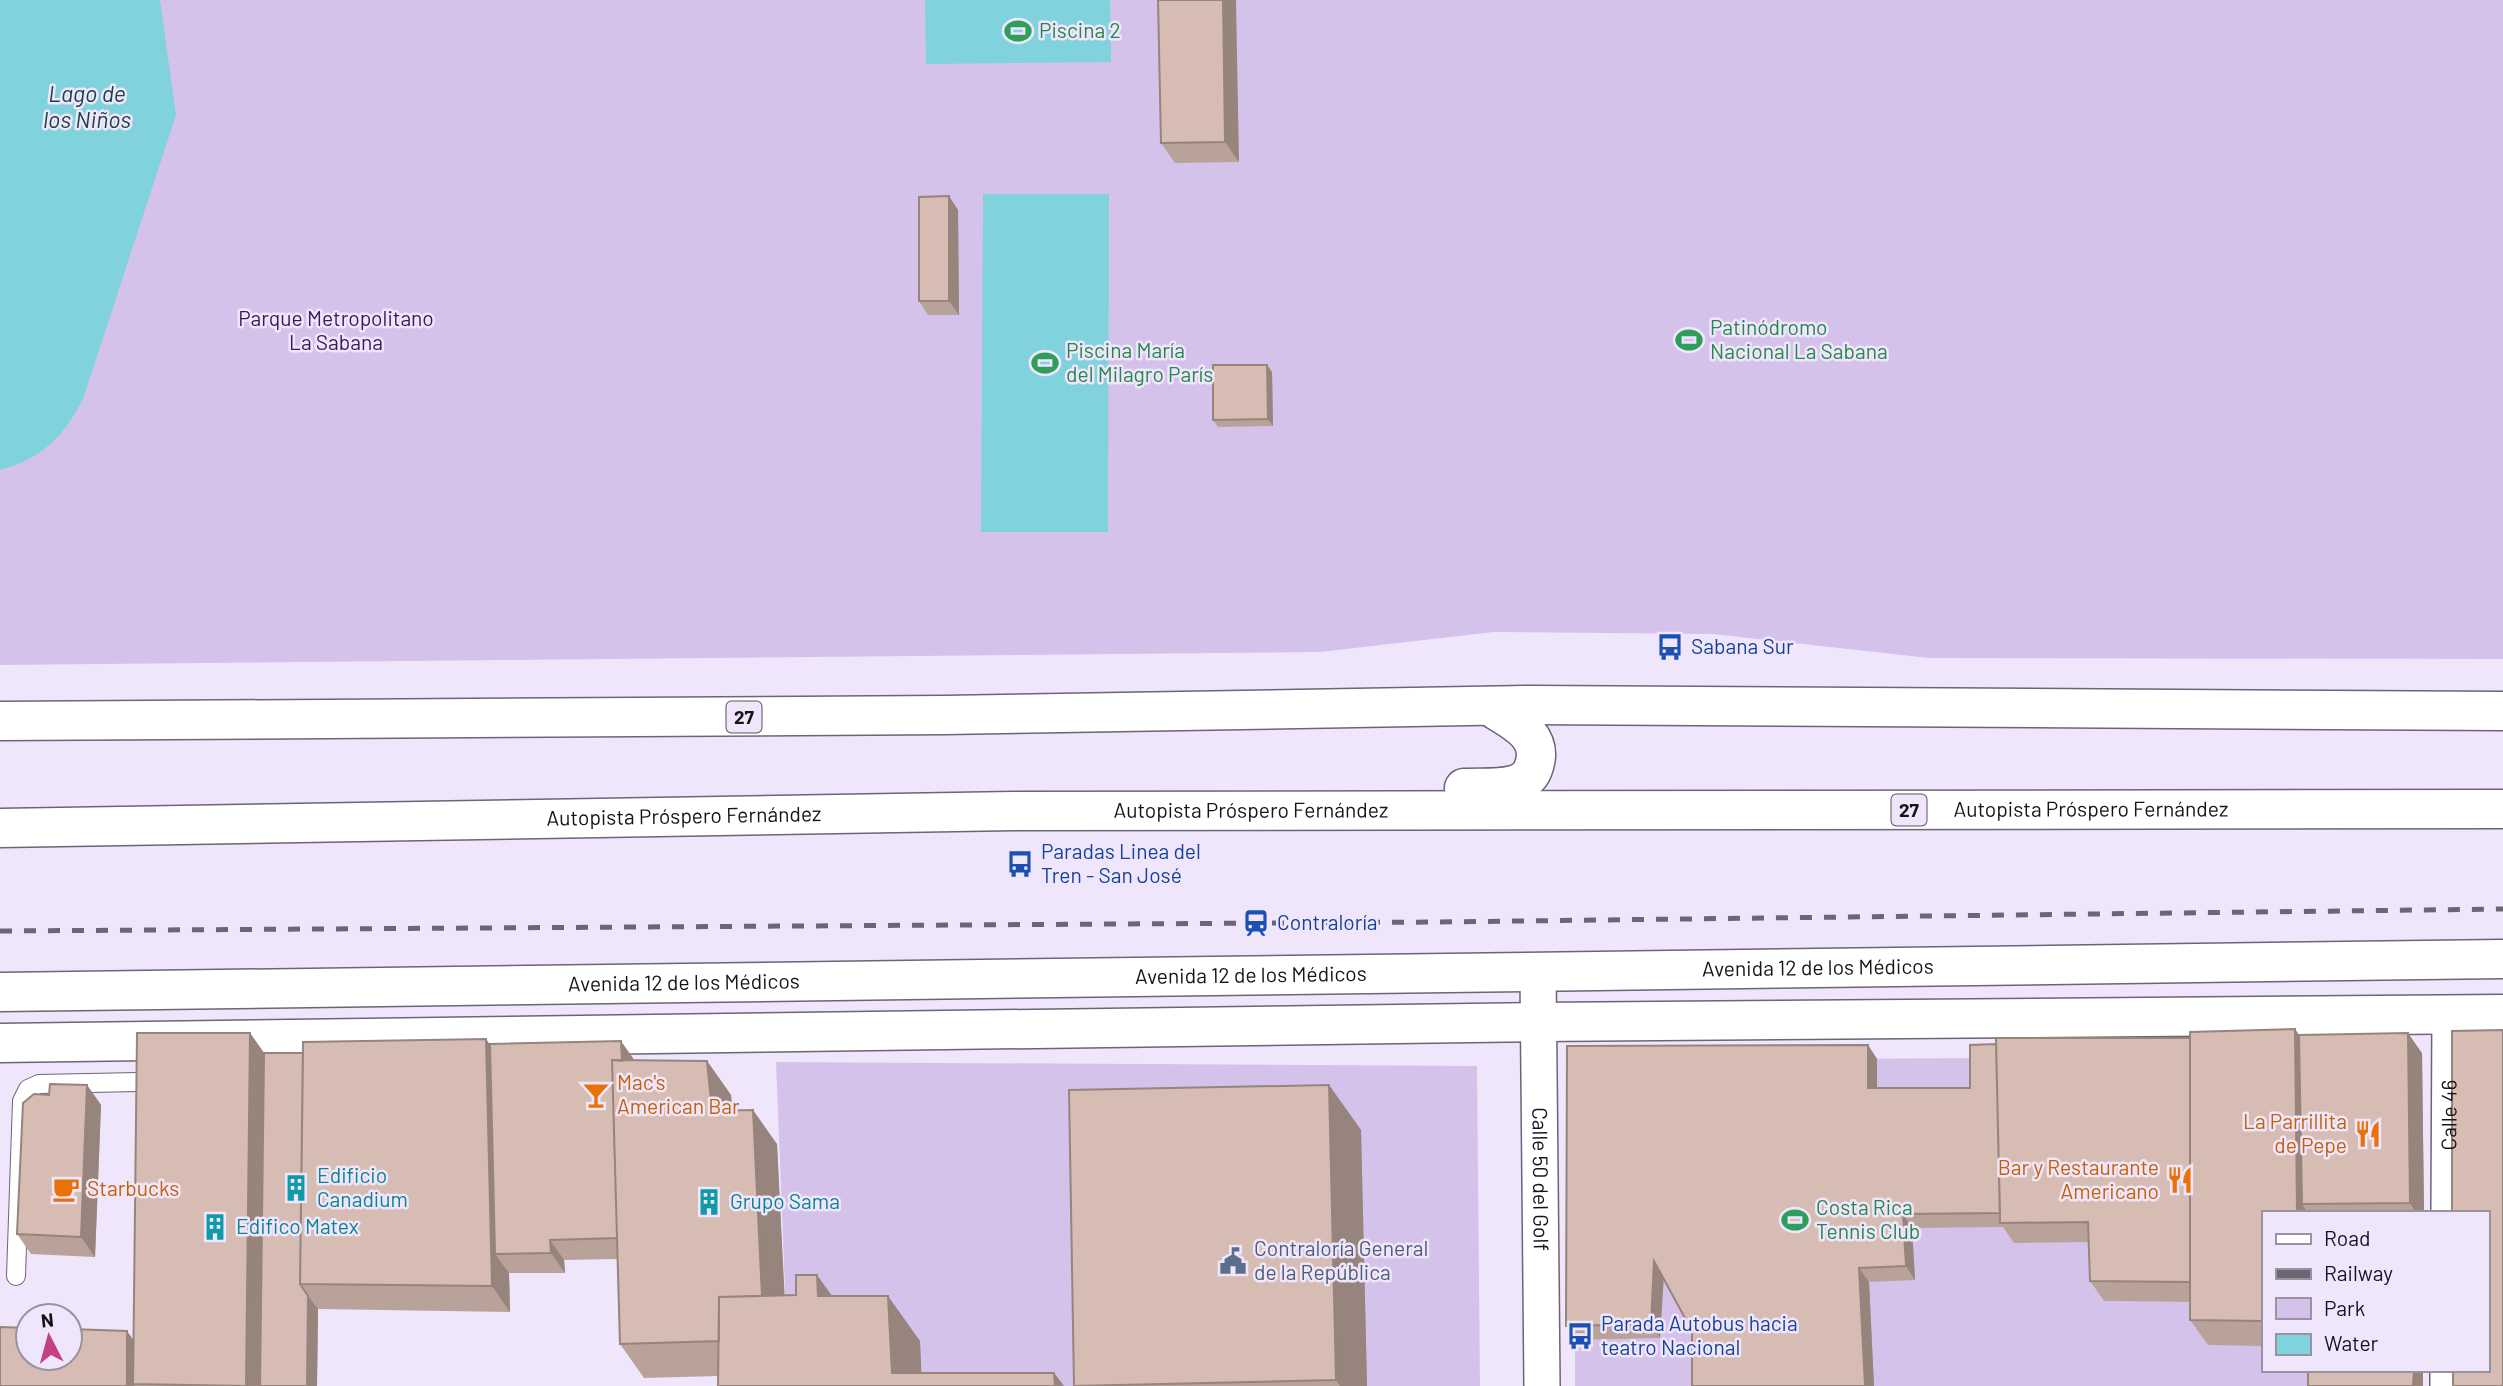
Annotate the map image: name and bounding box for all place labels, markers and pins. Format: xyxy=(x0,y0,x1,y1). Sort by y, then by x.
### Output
sports icon: Piscina 2 xyxy=(1003,16,1033,46)
place label: Piscina 2 xyxy=(1039,17,1121,42)
place label: Patinódromo Nacional La Sabana xyxy=(1710,314,1888,363)
sports icon: Patinódromo Nacional La Sabana xyxy=(1674,325,1704,355)
place label: Piscina María del Milagro París xyxy=(1066,337,1213,386)
sports icon: Piscina María del Milagro París xyxy=(1030,348,1060,378)
bus stop icon: Sabana Sur xyxy=(1655,632,1685,662)
place label: Sabana Sur xyxy=(1691,633,1794,658)
place label: Paradas Linea del Tren - San José xyxy=(1041,838,1201,887)
bus stop icon: Paradas Linea del Tren - San José xyxy=(1005,849,1035,879)
station icon: Contraloría xyxy=(1241,908,1271,938)
place label: Contraloría xyxy=(1277,909,1378,934)
place label: Mac's American Bar xyxy=(617,1069,740,1118)
bar icon: Mac's American Bar xyxy=(581,1080,611,1110)
place label: La Parrillita de Pepe xyxy=(2243,1108,2347,1157)
restaurant icon: La Parrillita de Pepe xyxy=(2353,1119,2383,1149)
place label: Bar y Restaurante Americano xyxy=(1998,1154,2159,1203)
place label: Edificio Canadium xyxy=(317,1162,408,1211)
restaurant icon: Bar y Restaurante Americano xyxy=(2165,1165,2195,1195)
building icon: Edificio Canadium xyxy=(281,1173,311,1203)
cafe icon: Starbucks xyxy=(51,1174,81,1204)
place label: Starbucks xyxy=(87,1175,179,1200)
building icon: Grupo Sama xyxy=(694,1187,724,1217)
place label: Grupo Sama xyxy=(730,1188,840,1213)
place label: Costa Rica Tennis Club xyxy=(1816,1194,1920,1243)
sports icon: Costa Rica Tennis Club xyxy=(1780,1205,1810,1235)
building icon: Edifico Matex xyxy=(200,1212,230,1242)
place label: Edifico Matex xyxy=(236,1213,359,1238)
place label: Contraloría General de la República xyxy=(1254,1235,1428,1284)
public building icon: Contraloría General de la República xyxy=(1218,1246,1248,1276)
place label: Parada Autobus hacia teatro Nacional xyxy=(1601,1310,1798,1359)
bus stop icon: Parada Autobus hacia teatro Nacional xyxy=(1565,1321,1595,1351)

